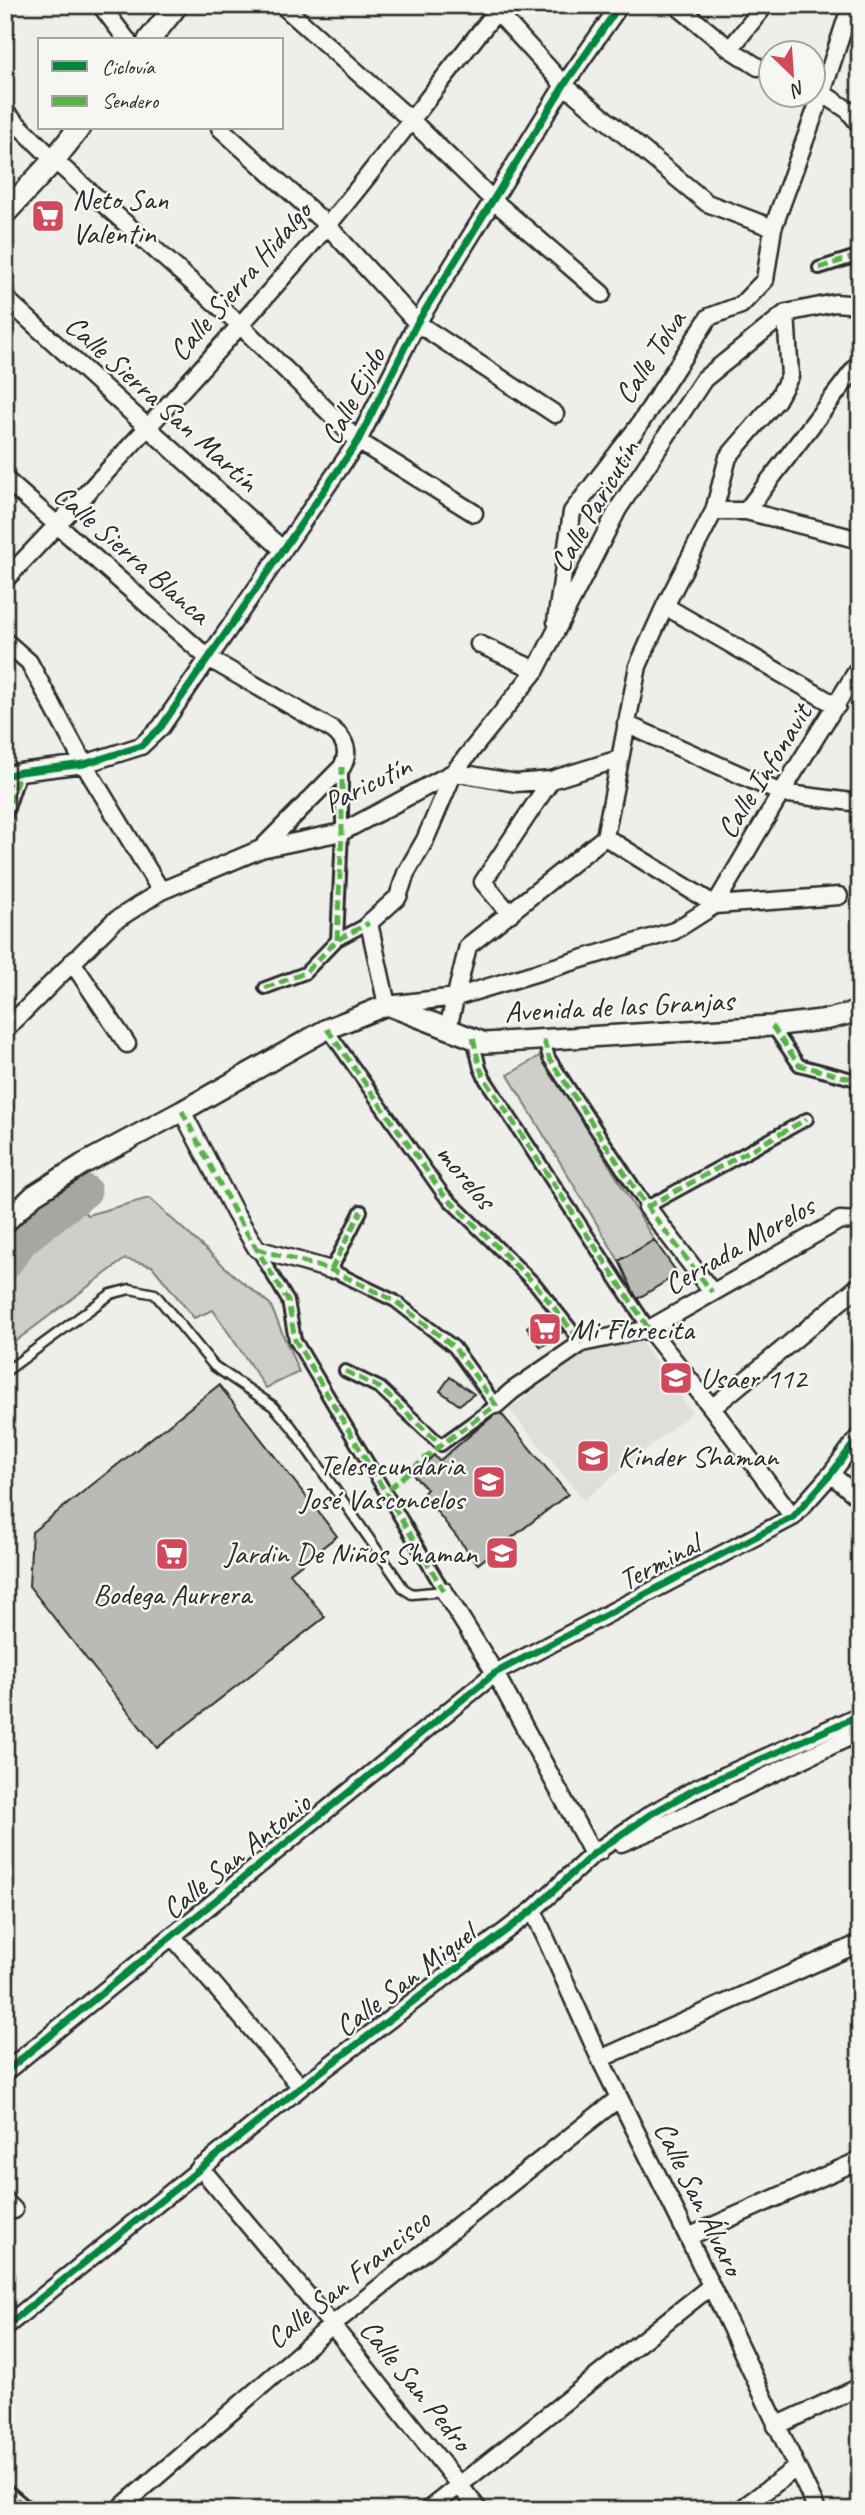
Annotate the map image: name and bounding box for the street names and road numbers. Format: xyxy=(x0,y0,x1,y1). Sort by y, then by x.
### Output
street label: Calle Sierra Hidalgo xyxy=(160,191,322,369)
street label: Calle Tolva xyxy=(606,302,695,411)
street label: Calle Sierra San Martín xyxy=(57,306,268,501)
street label: Calle Ejido xyxy=(312,340,395,451)
street label: Calle Paricutín xyxy=(541,432,648,579)
street label: Calle Sierra Blanca xyxy=(46,476,220,634)
street label: Calle Infonavit xyxy=(708,694,822,845)
street label: Paricutín xyxy=(317,746,418,821)
street label: Avenida de las Granjas xyxy=(504,981,737,1031)
street label: morelos xyxy=(428,1135,506,1219)
street label: Cerrada Morelos xyxy=(657,1185,823,1303)
street label: Terminal xyxy=(612,1523,710,1599)
street label: Calle San Antonio xyxy=(154,1784,319,1928)
street label: Calle San Miguel xyxy=(327,1912,487,2045)
street label: Calle San Álvaro xyxy=(645,2115,754,2284)
street label: Calle San Francisco xyxy=(258,2200,439,2357)
street label: Calle San Pedro xyxy=(351,2311,483,2461)

